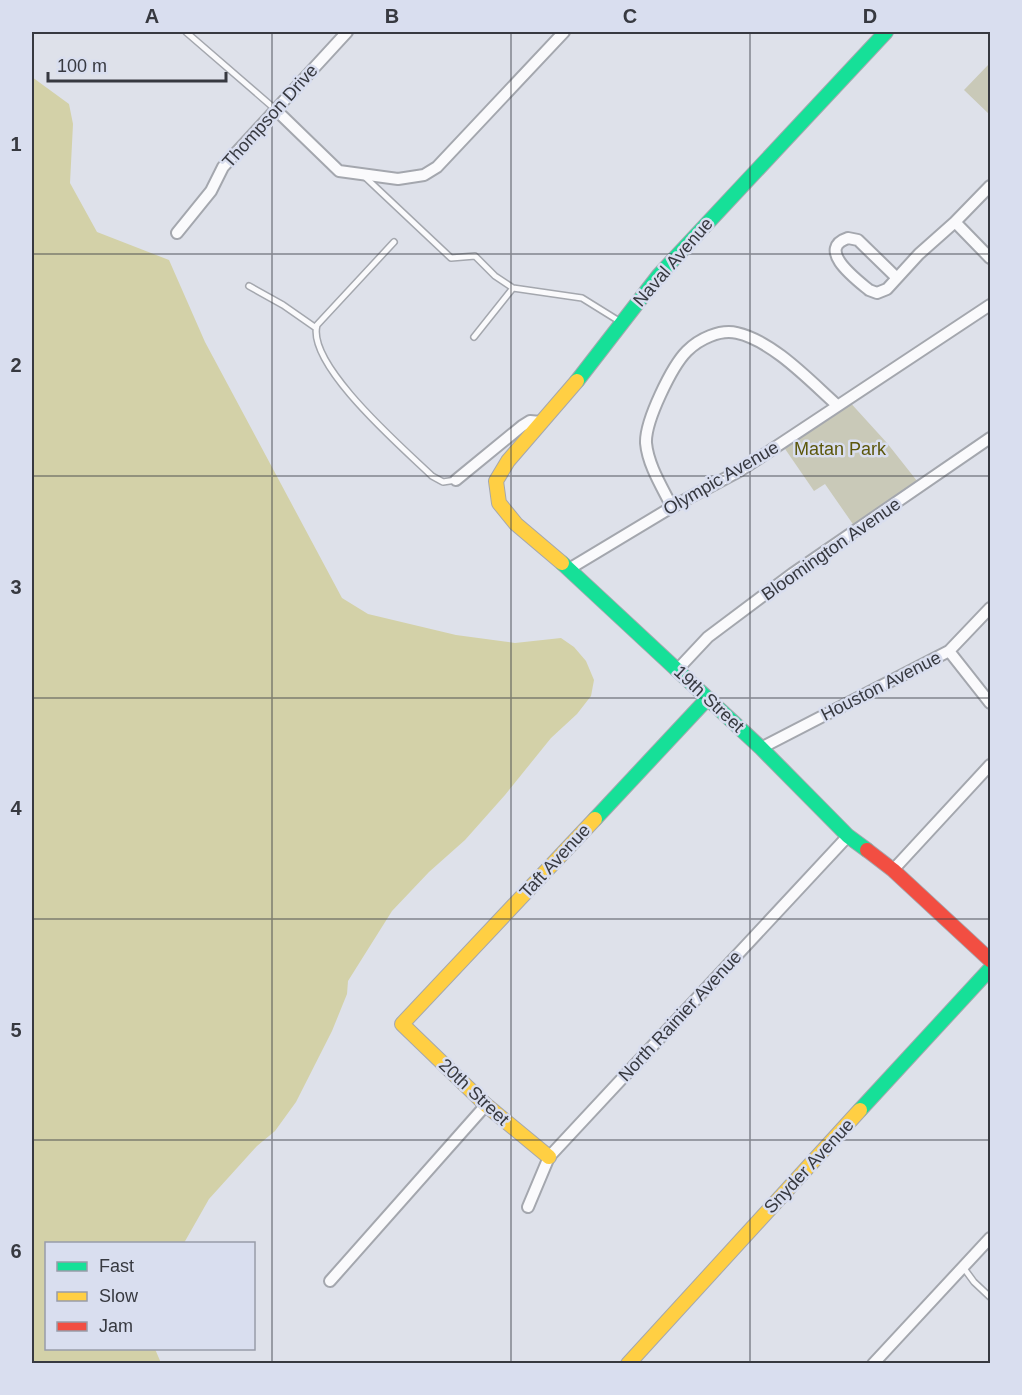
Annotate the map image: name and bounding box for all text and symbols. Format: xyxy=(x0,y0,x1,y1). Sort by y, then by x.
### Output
text: A xyxy=(145,5,159,27)
text: B xyxy=(385,5,399,27)
text: C xyxy=(623,5,637,27)
text: D xyxy=(863,5,877,27)
scale bar xyxy=(48,45,226,83)
text: 100 m xyxy=(57,56,107,76)
street label: Thompson Drive xyxy=(218,60,322,172)
text: 1 xyxy=(10,133,22,155)
street label: Naval Avenue xyxy=(629,214,717,310)
text: 2 xyxy=(10,354,22,376)
street label: Olympic Avenue xyxy=(660,437,782,519)
park label: Matan Park xyxy=(794,439,887,459)
street label: Bloomington Avenue xyxy=(758,494,904,604)
text: 3 xyxy=(10,576,22,598)
street label: Houston Avenue xyxy=(818,647,944,725)
street label: 19th Street xyxy=(670,662,748,736)
text: 4 xyxy=(10,797,22,819)
street label: Taft Avenue xyxy=(516,820,594,902)
street label: North Rainier Avenue xyxy=(614,947,746,1085)
text: 5 xyxy=(10,1019,22,1041)
street label: 20th Street xyxy=(435,1055,513,1129)
street label: Snyder Avenue xyxy=(760,1115,858,1217)
text: 6 xyxy=(10,1240,22,1262)
legend xyxy=(45,1242,255,1350)
text: Fast xyxy=(99,1256,134,1276)
text: Slow xyxy=(99,1286,139,1306)
text: Jam xyxy=(99,1316,133,1336)

